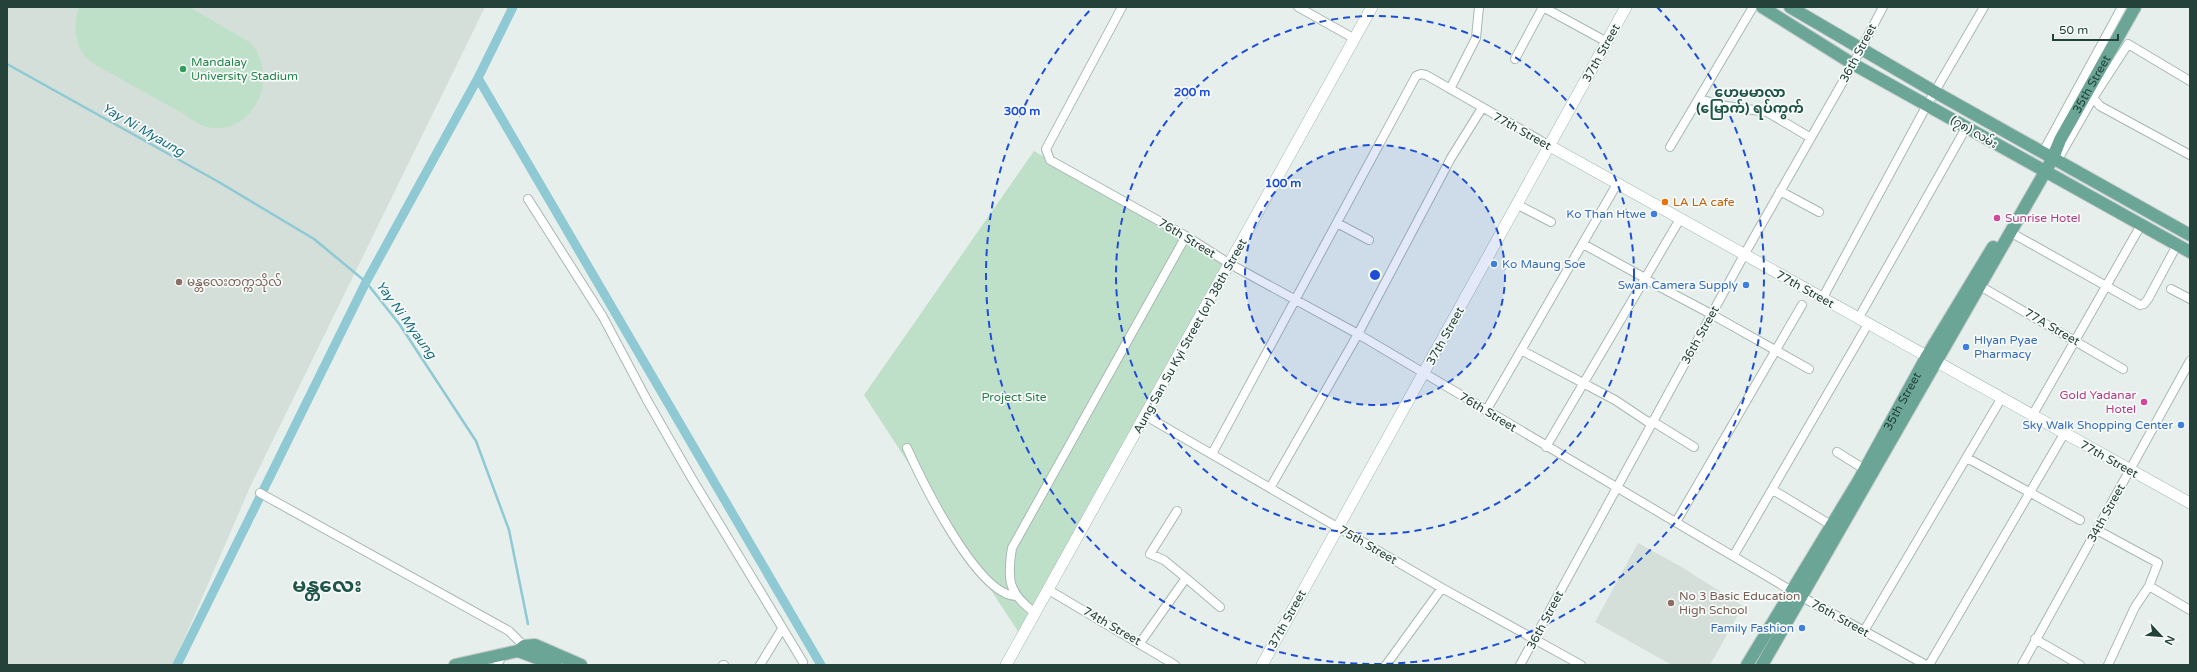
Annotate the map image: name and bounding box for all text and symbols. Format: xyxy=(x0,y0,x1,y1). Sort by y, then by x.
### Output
scale bar xyxy=(2053,16,2118,42)
street label: 37th Street xyxy=(1579,21,1623,85)
street label: 36th Street xyxy=(1837,21,1879,85)
text: 50 m xyxy=(2059,23,2088,37)
street label: 35th Street xyxy=(2070,52,2114,116)
place label: Mandalay University Stadium xyxy=(191,55,298,83)
marker: Mandalay University Stadium xyxy=(178,64,188,74)
district label: ဟေမမာလာ (မြောက်) ရပ်ကွက် xyxy=(1696,84,1804,120)
text: 200 m xyxy=(1174,85,1210,99)
water label: Yay Ni Myaung xyxy=(99,100,188,160)
text: 300 m xyxy=(1004,104,1040,118)
street label: 77th Street xyxy=(1490,109,1554,153)
street label: (၇၈) လမ်း xyxy=(1946,111,2001,154)
text: 100 m xyxy=(1265,176,1301,190)
place label: LA LA cafe xyxy=(1673,195,1735,209)
marker: LA LA cafe xyxy=(1660,197,1670,207)
place label: Ko Than Htwe xyxy=(1566,207,1646,221)
marker: Ko Than Htwe xyxy=(1649,209,1659,219)
place label: Sunrise Hotel xyxy=(2005,211,2081,225)
marker: Sunrise Hotel xyxy=(1992,213,2002,223)
street label: 76th Street xyxy=(1156,215,1219,261)
street label: Aung San Su Kyi Street (or) 38th Street xyxy=(1130,236,1250,436)
place label: Ko Maung Soe xyxy=(1502,257,1586,271)
marker: Ko Maung Soe xyxy=(1489,259,1499,269)
street label: 77th Street xyxy=(1773,267,1837,311)
centre of rings xyxy=(1368,268,1382,282)
place label: မန္တလေးတက္ကသိုလ် xyxy=(187,273,282,292)
marker: မန္တလေးတက္ကသိုလ် xyxy=(174,277,184,287)
water label: Yay Ni Myaung xyxy=(372,278,440,363)
place label: Swan Camera Supply xyxy=(1618,278,1739,292)
marker: Swan Camera Supply xyxy=(1741,280,1751,290)
street label: 36th Street xyxy=(1678,303,1722,367)
street label: 37th Street xyxy=(1423,304,1467,368)
street label: 77A Street xyxy=(2022,306,2082,349)
place label: Hlyan Pyae Pharmacy xyxy=(1974,333,2038,361)
marker: Hlyan Pyae Pharmacy xyxy=(1961,342,1971,352)
street label: 35th Street xyxy=(1881,369,1924,433)
place label: Gold Yadanar Hotel xyxy=(2060,388,2136,416)
street label: 76th Street xyxy=(1457,389,1520,435)
park label: Project Site xyxy=(981,390,1047,404)
marker: Gold Yadanar Hotel xyxy=(2139,397,2149,407)
place label: Sky Walk Shopping Center xyxy=(2023,418,2173,432)
marker: Sky Walk Shopping Center xyxy=(2176,420,2186,430)
street label: 77th Street xyxy=(2077,437,2141,481)
street label: 34th Street xyxy=(2084,481,2128,545)
street label: 75th Street xyxy=(1337,523,1400,567)
district label: မန္တလေး xyxy=(292,574,362,601)
street label: 37th Street xyxy=(1265,587,1309,651)
street label: 36th Street xyxy=(1524,588,1566,652)
place label: No 3 Basic Education High School xyxy=(1679,589,1800,617)
street label: 76th Street xyxy=(1808,596,1872,640)
marker: No 3 Basic Education High School xyxy=(1666,598,1676,608)
street label: 74th Street xyxy=(1081,604,1144,648)
north arrow xyxy=(2141,616,2181,656)
place label: Family Fashion xyxy=(1711,621,1794,635)
marker: Family Fashion xyxy=(1797,623,1807,633)
text: N xyxy=(2162,633,2177,647)

